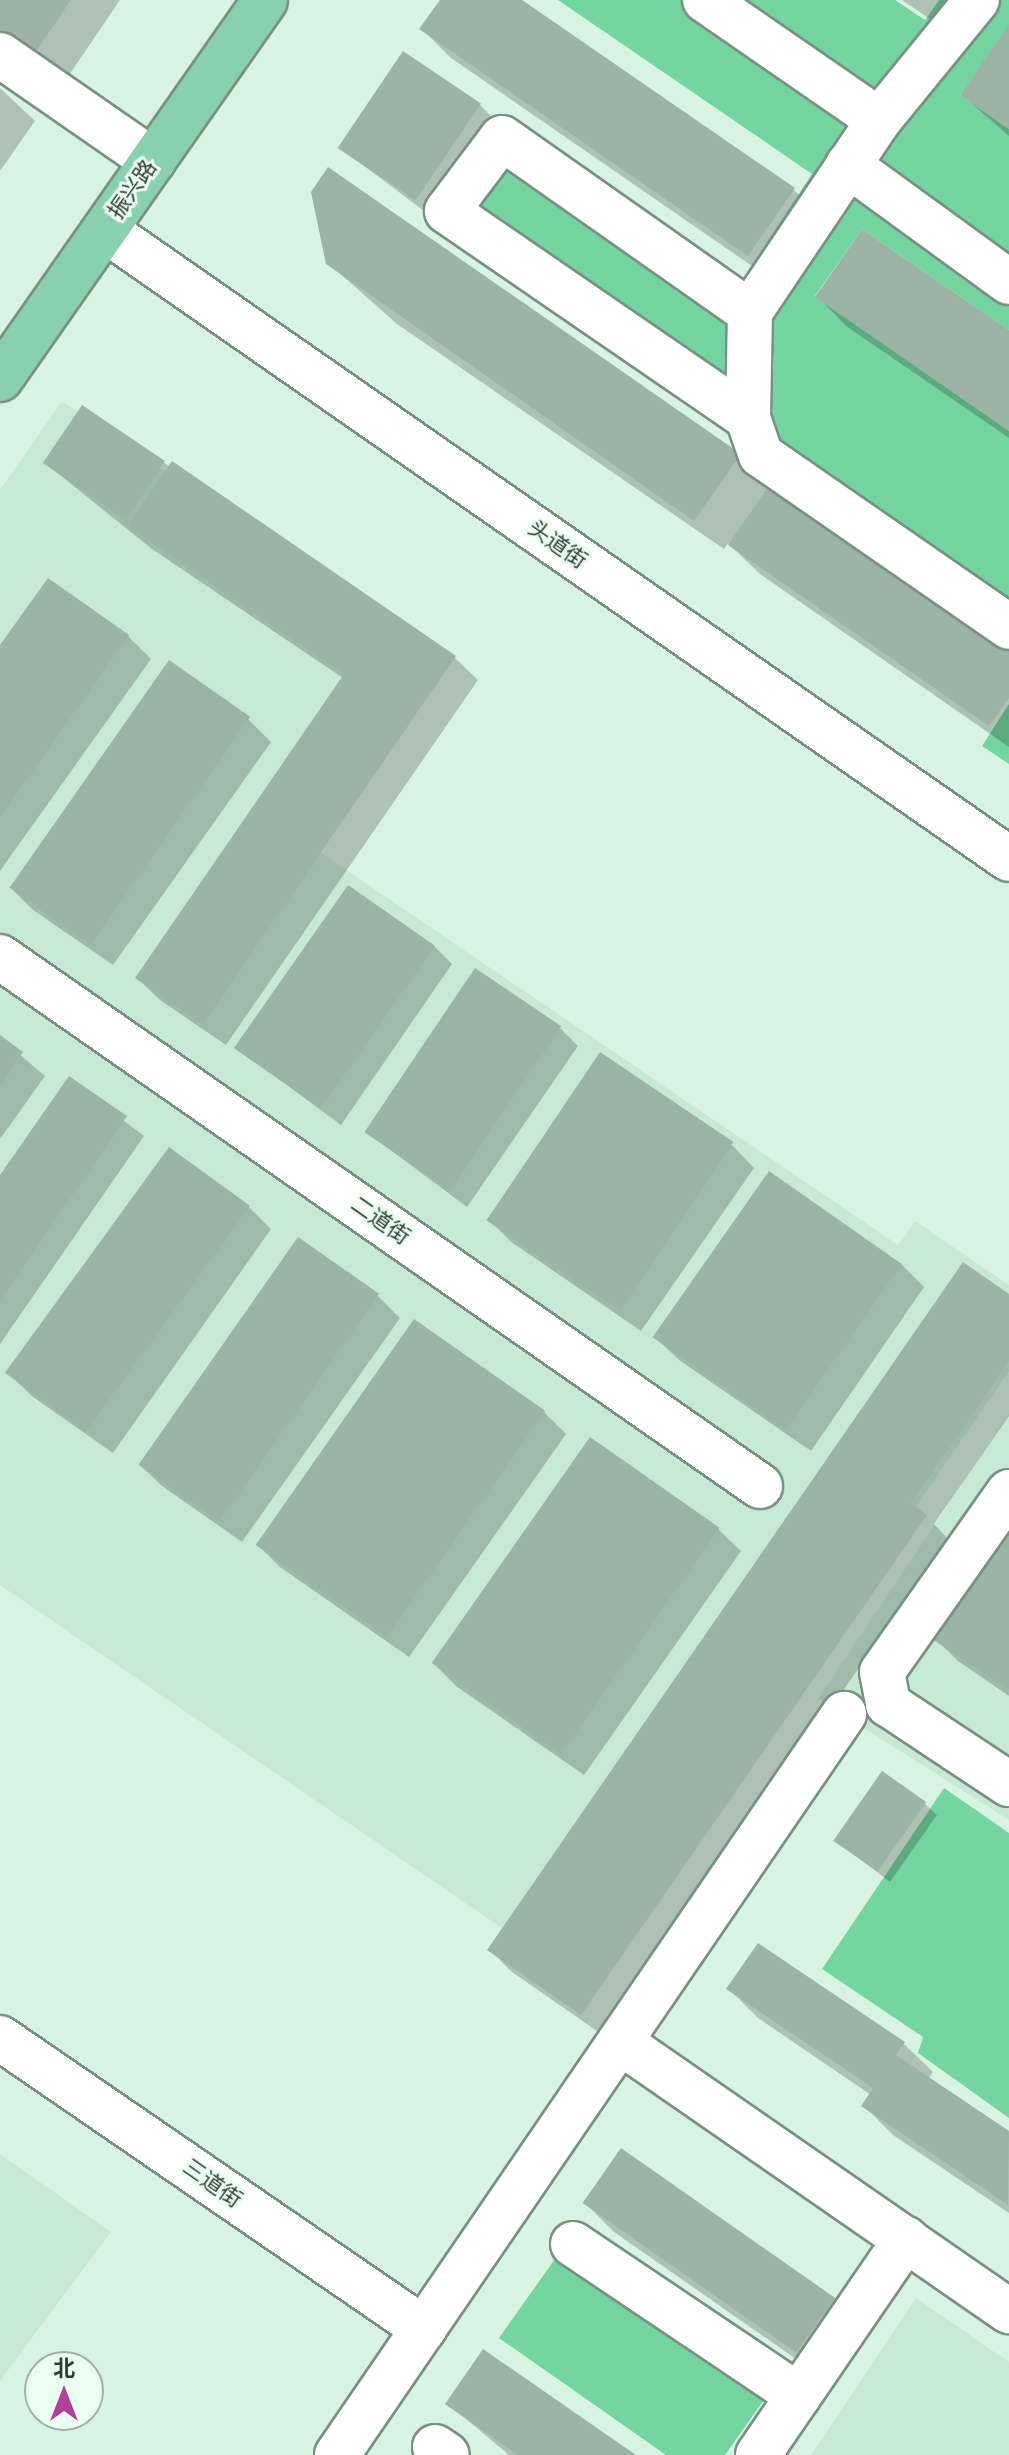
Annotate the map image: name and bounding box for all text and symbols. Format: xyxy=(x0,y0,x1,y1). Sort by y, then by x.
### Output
street label: 振兴路 xyxy=(103,155,163,225)
street label: 头道街 xyxy=(522,515,592,575)
street label: 二道街 xyxy=(345,1191,415,1251)
street label: 三道街 xyxy=(177,2154,247,2214)
north arrow xyxy=(24,2351,104,2431)
text: 北 xyxy=(53,2354,75,2384)

